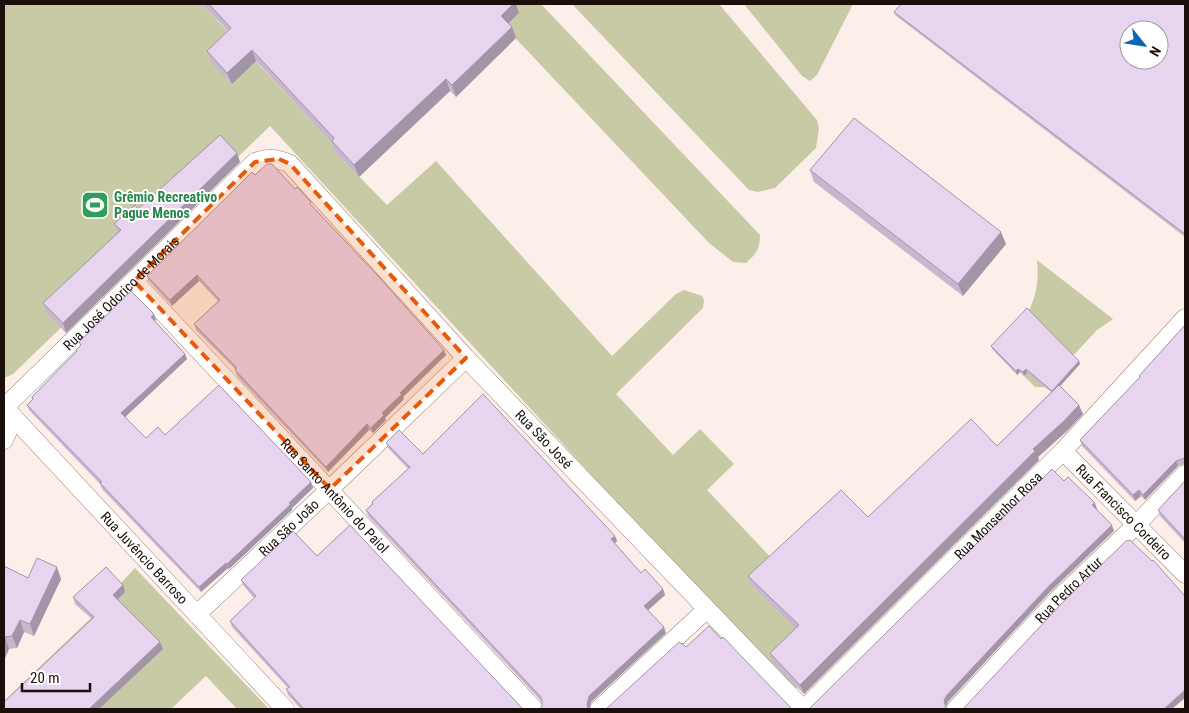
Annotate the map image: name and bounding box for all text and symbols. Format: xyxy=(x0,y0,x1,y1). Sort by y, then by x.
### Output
north arrow xyxy=(1119,20,1169,70)
text: N xyxy=(1146,44,1164,59)
place label: Grêmio Recreativo Pague Menos xyxy=(114,189,217,221)
sports icon: Grêmio Recreativo Pague Menos xyxy=(80,190,110,220)
street label: Rua José Odorico de Morais xyxy=(60,233,182,353)
street label: Rua São José xyxy=(512,406,576,472)
street label: Rua Santo Antônio do Paiol xyxy=(278,435,392,556)
street label: Rua Francisco Cordeiro xyxy=(1073,461,1174,563)
street label: Rua Monsenhor Rosa xyxy=(951,469,1045,563)
street label: Rua São João xyxy=(256,496,322,560)
street label: Rua Juvêncio Barroso xyxy=(98,508,191,607)
street label: Rua Pedro Artur xyxy=(1032,553,1105,626)
scale bar xyxy=(22,660,90,692)
text: 20 m xyxy=(30,669,60,687)

